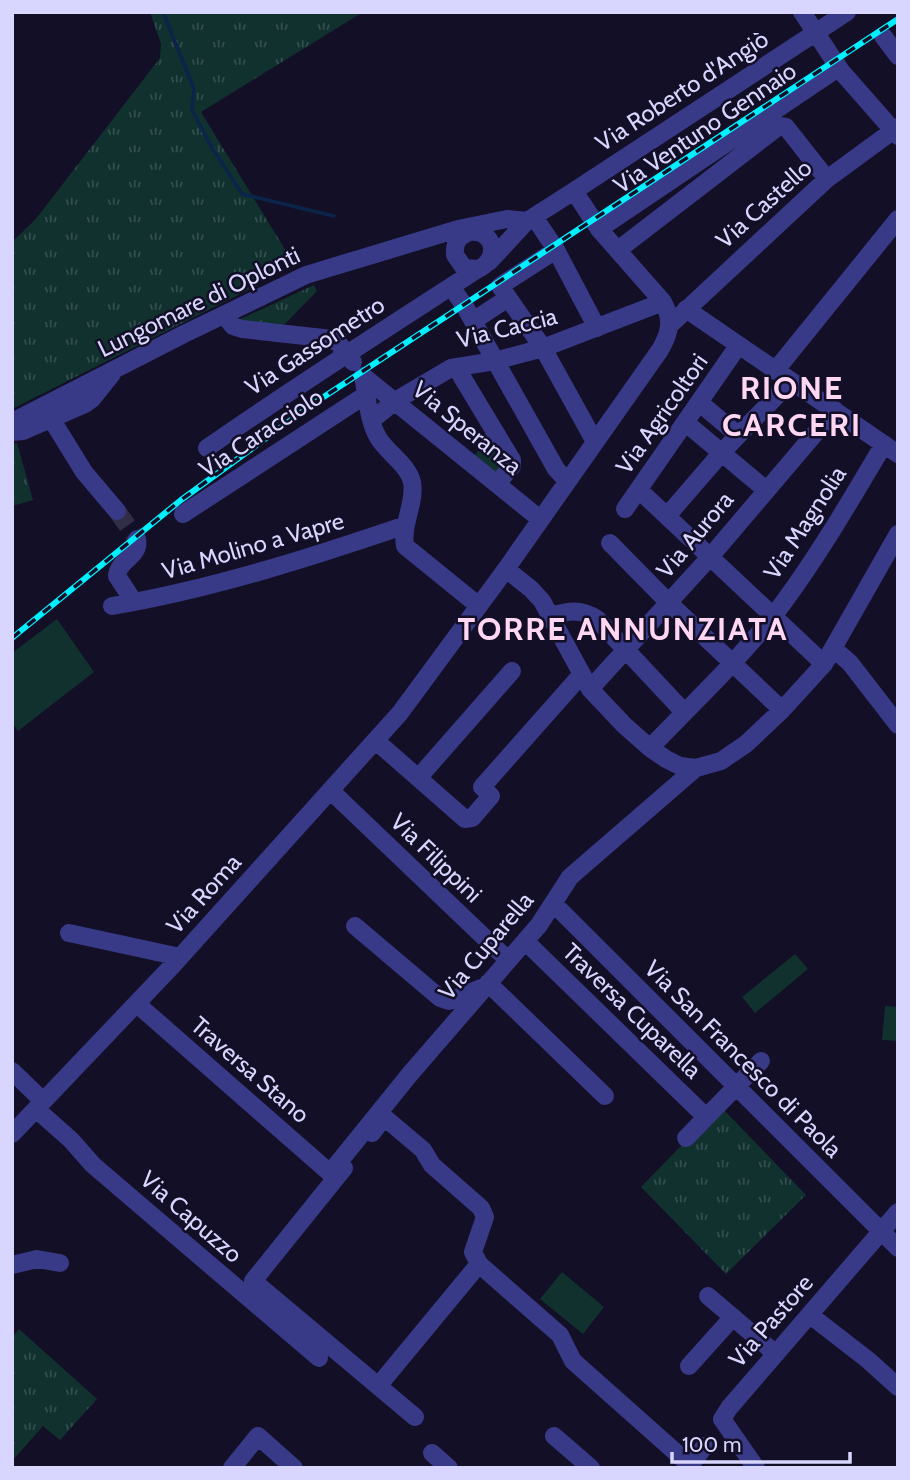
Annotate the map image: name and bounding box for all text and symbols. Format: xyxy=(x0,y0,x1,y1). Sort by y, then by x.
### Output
street label: Via Roberto d'Angiò xyxy=(590,24,774,157)
street label: Via Ventuno Gennaio xyxy=(608,56,802,199)
street label: Via Castello xyxy=(710,153,817,254)
street label: Lungomare di Oplonti xyxy=(93,240,305,363)
street label: Via Gassometro xyxy=(240,290,390,401)
street label: Via Caccia xyxy=(454,301,560,354)
street label: Via Agricoltori xyxy=(609,348,714,479)
district label: RIONE CARCERI xyxy=(722,368,862,444)
street label: Via Speranza xyxy=(407,375,528,481)
street label: Via Caracciolo xyxy=(193,382,328,483)
street label: Via Magnolia xyxy=(757,460,852,585)
street label: Via Aurora xyxy=(650,485,740,584)
street label: Via Molino a Vapre xyxy=(159,506,347,585)
district label: TORRE ANNUNZIATA xyxy=(458,609,788,648)
street label: Via Filippini xyxy=(384,807,488,908)
street label: Via Roma xyxy=(160,847,247,940)
street label: Via Cuparella xyxy=(432,885,539,1006)
street label: Traversa Cuparella xyxy=(557,937,708,1085)
street label: Via San Francesco di Paola xyxy=(639,954,848,1164)
street label: Traversa Stano xyxy=(185,1010,315,1129)
street label: Via Capuzzo xyxy=(134,1165,248,1269)
street label: Via Pastore xyxy=(723,1268,819,1373)
scale bar xyxy=(672,1420,850,1464)
text: 100 m xyxy=(682,1432,741,1457)

